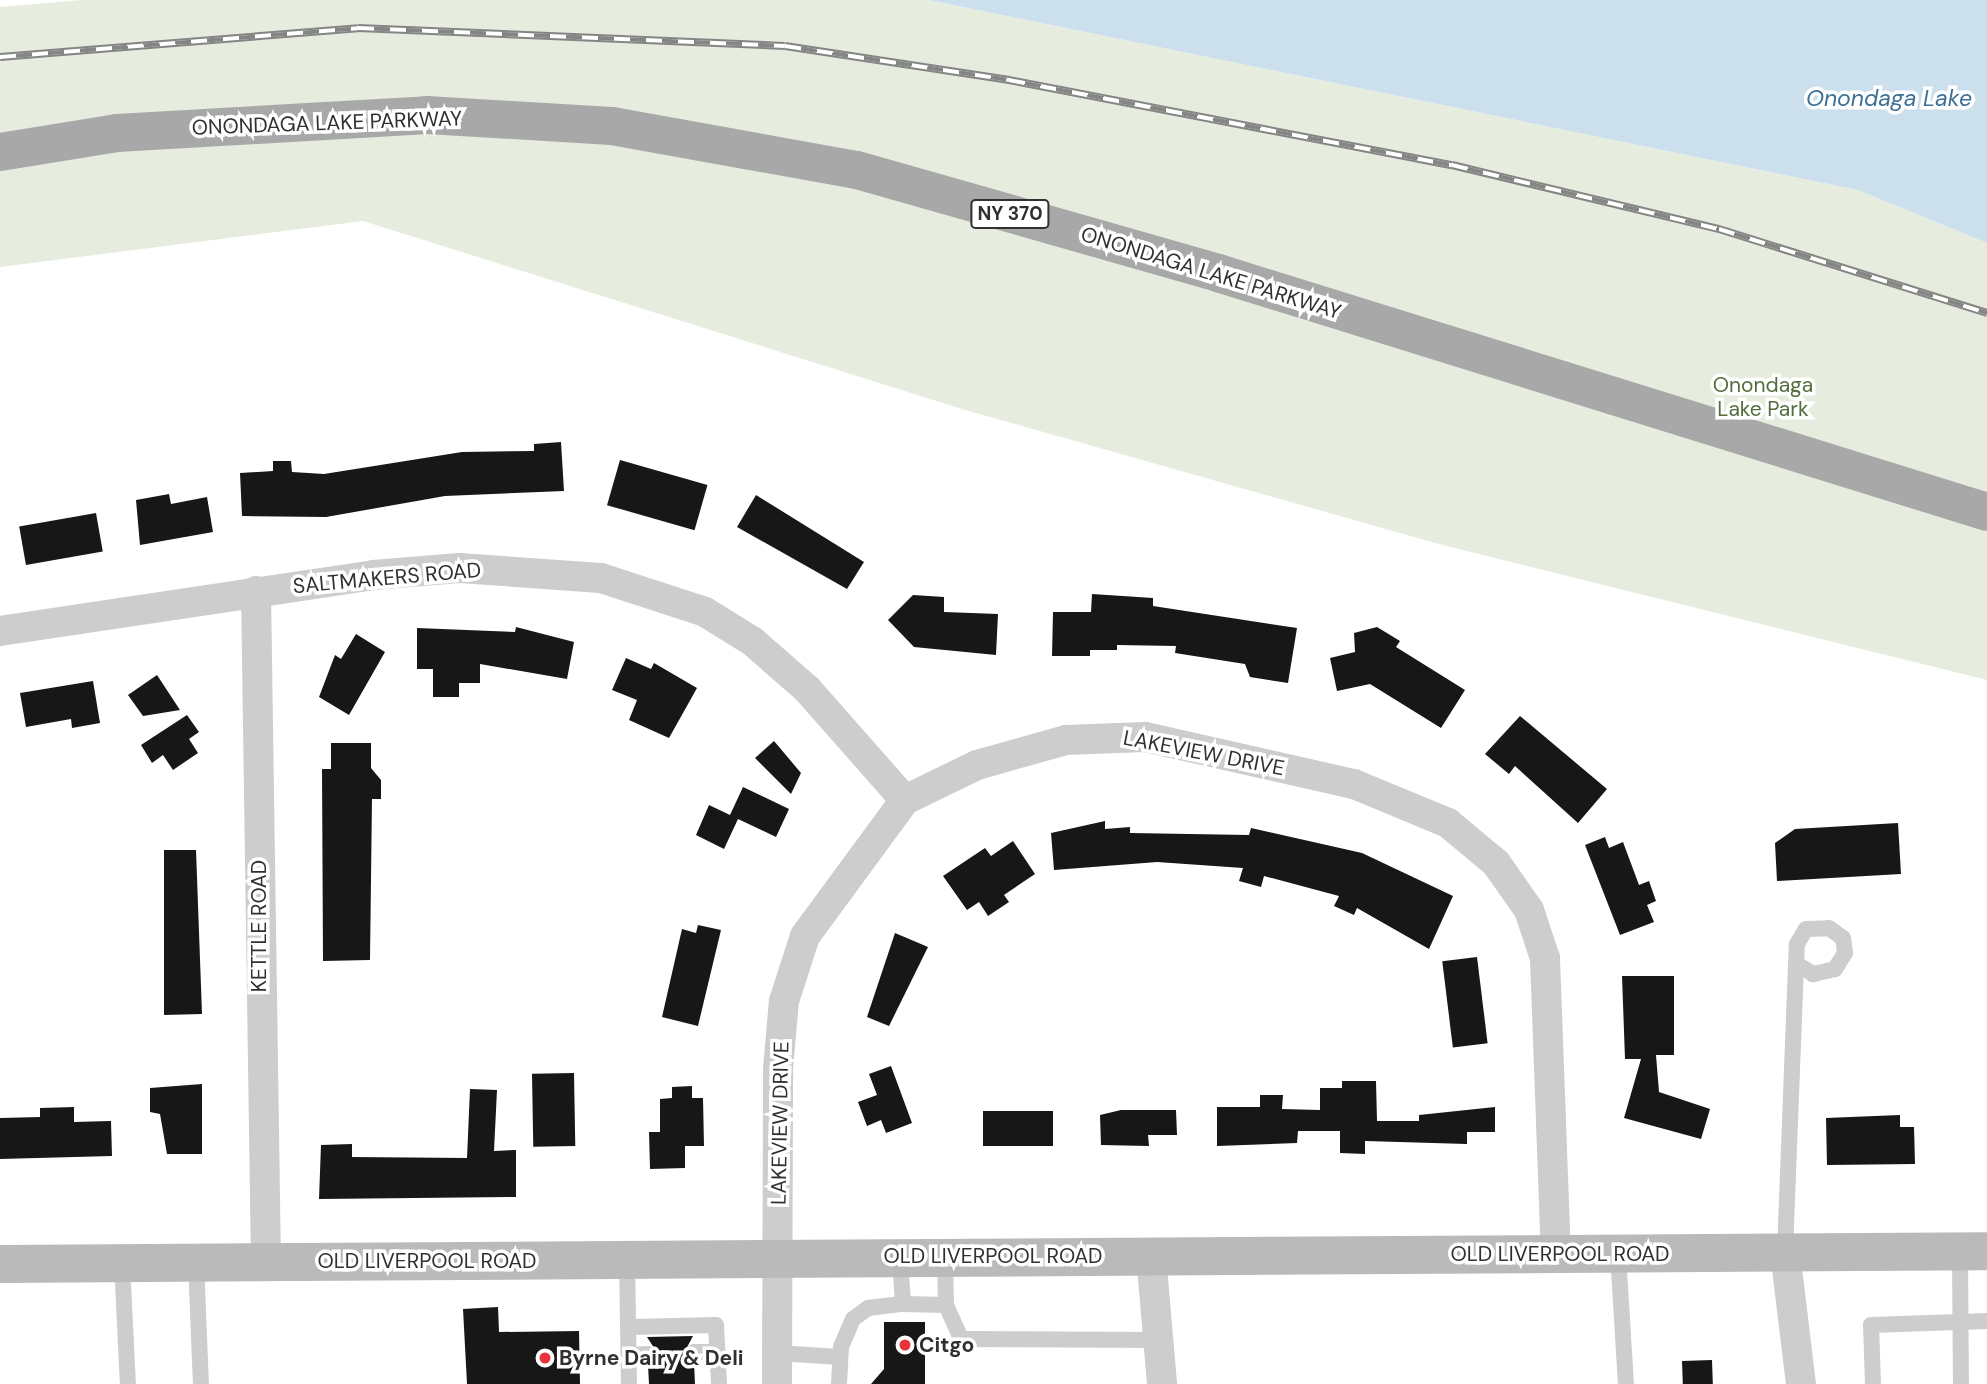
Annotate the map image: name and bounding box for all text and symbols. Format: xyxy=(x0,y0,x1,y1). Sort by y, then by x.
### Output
water label: Onondaga Lake xyxy=(1806,84,1972,112)
street label: ONONDAGA LAKE PARKWAY xyxy=(191,106,463,140)
road number: NY 370 xyxy=(970,198,1050,230)
street label: ONONDAGA LAKE PARKWAY xyxy=(1078,221,1344,325)
park label: Onondaga Lake Park xyxy=(1713,372,1813,422)
street label: SALTMAKERS ROAD xyxy=(292,557,482,599)
street label: LAKEVIEW DRIVE xyxy=(1121,725,1287,781)
street label: KETTLE ROAD xyxy=(246,860,272,992)
street label: LAKEVIEW DRIVE xyxy=(766,1041,794,1205)
street label: OLD LIVERPOOL ROAD xyxy=(1450,1241,1670,1267)
street label: OLD LIVERPOOL ROAD xyxy=(883,1243,1103,1269)
street label: OLD LIVERPOOL ROAD xyxy=(317,1248,537,1274)
place label: Citgo xyxy=(919,1332,974,1358)
marker: Citgo xyxy=(897,1337,913,1353)
place label: Byrne Dairy & Deli xyxy=(559,1345,744,1371)
marker: Byrne Dairy & Deli xyxy=(537,1350,553,1366)

